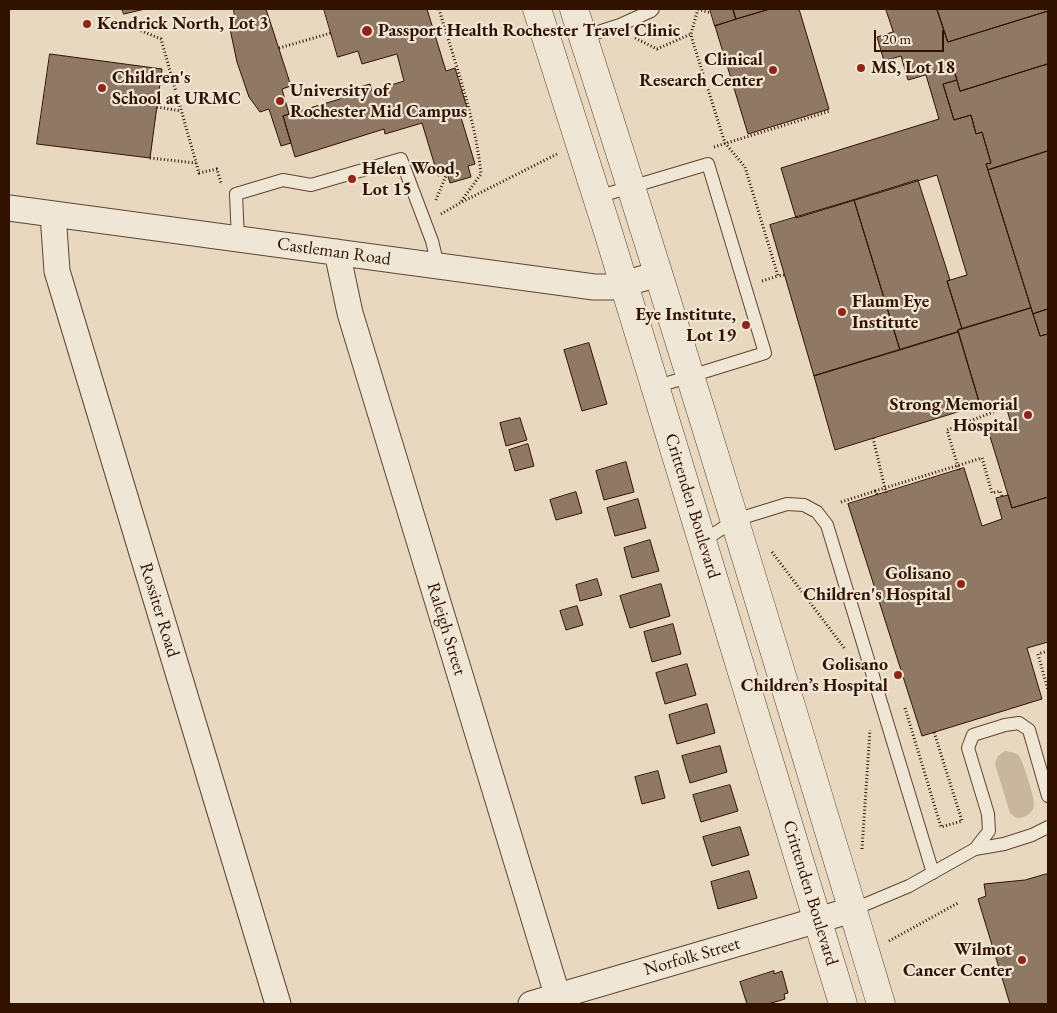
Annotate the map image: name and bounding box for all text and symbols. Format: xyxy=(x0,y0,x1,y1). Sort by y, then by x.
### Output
place label: Kendrick North, Lot 3 xyxy=(97,13,269,35)
marker: Kendrick North, Lot 3 xyxy=(81,18,93,30)
place label: Passport Health Rochester Travel Clinic xyxy=(378,20,680,42)
scale bar xyxy=(877,20,947,52)
marker: Passport Health Rochester Travel Clinic xyxy=(360,24,374,38)
text: 20 m xyxy=(882,29,911,48)
place label: Clinical Research Center xyxy=(639,49,763,92)
place label: MS, Lot 18 xyxy=(871,57,955,79)
marker: MS, Lot 18 xyxy=(855,62,867,74)
marker: Clinical Research Center xyxy=(767,64,779,76)
place label: Children's School at URMC xyxy=(112,67,241,110)
place label: University of Rochester Mid Campus xyxy=(290,80,467,122)
marker: Children's School at URMC xyxy=(96,82,108,94)
marker: University of Rochester Mid Campus xyxy=(274,95,286,107)
place label: Helen Wood, Lot 15 xyxy=(362,158,459,200)
marker: Helen Wood, Lot 15 xyxy=(346,173,358,185)
street label: Castleman Road xyxy=(276,233,392,271)
place label: Flaum Eye Institute xyxy=(852,291,929,334)
place label: Eye Institute, Lot 19 xyxy=(635,304,736,346)
marker: Flaum Eye Institute xyxy=(836,306,848,318)
marker: Eye Institute, Lot 19 xyxy=(740,319,752,331)
place label: Strong Memorial Hospital xyxy=(890,394,1018,436)
marker: Strong Memorial Hospital xyxy=(1022,409,1034,421)
street label: Crittenden Boulevard xyxy=(660,431,724,581)
street label: Rossiter Road xyxy=(134,560,184,660)
place label: Golisano Children's Hospital xyxy=(803,563,951,606)
marker: Golisano Children's Hospital xyxy=(955,578,967,590)
street label: Raleigh Street xyxy=(422,580,470,678)
place label: Golisano Children’s Hospital xyxy=(741,654,888,696)
marker: Golisano Children’s Hospital xyxy=(892,669,904,681)
street label: Crittenden Boulevard xyxy=(778,818,842,968)
street label: Norfolk Street xyxy=(641,933,743,981)
place label: Wilmot Cancer Center xyxy=(903,939,1012,982)
marker: Wilmot Cancer Center xyxy=(1016,954,1028,966)

